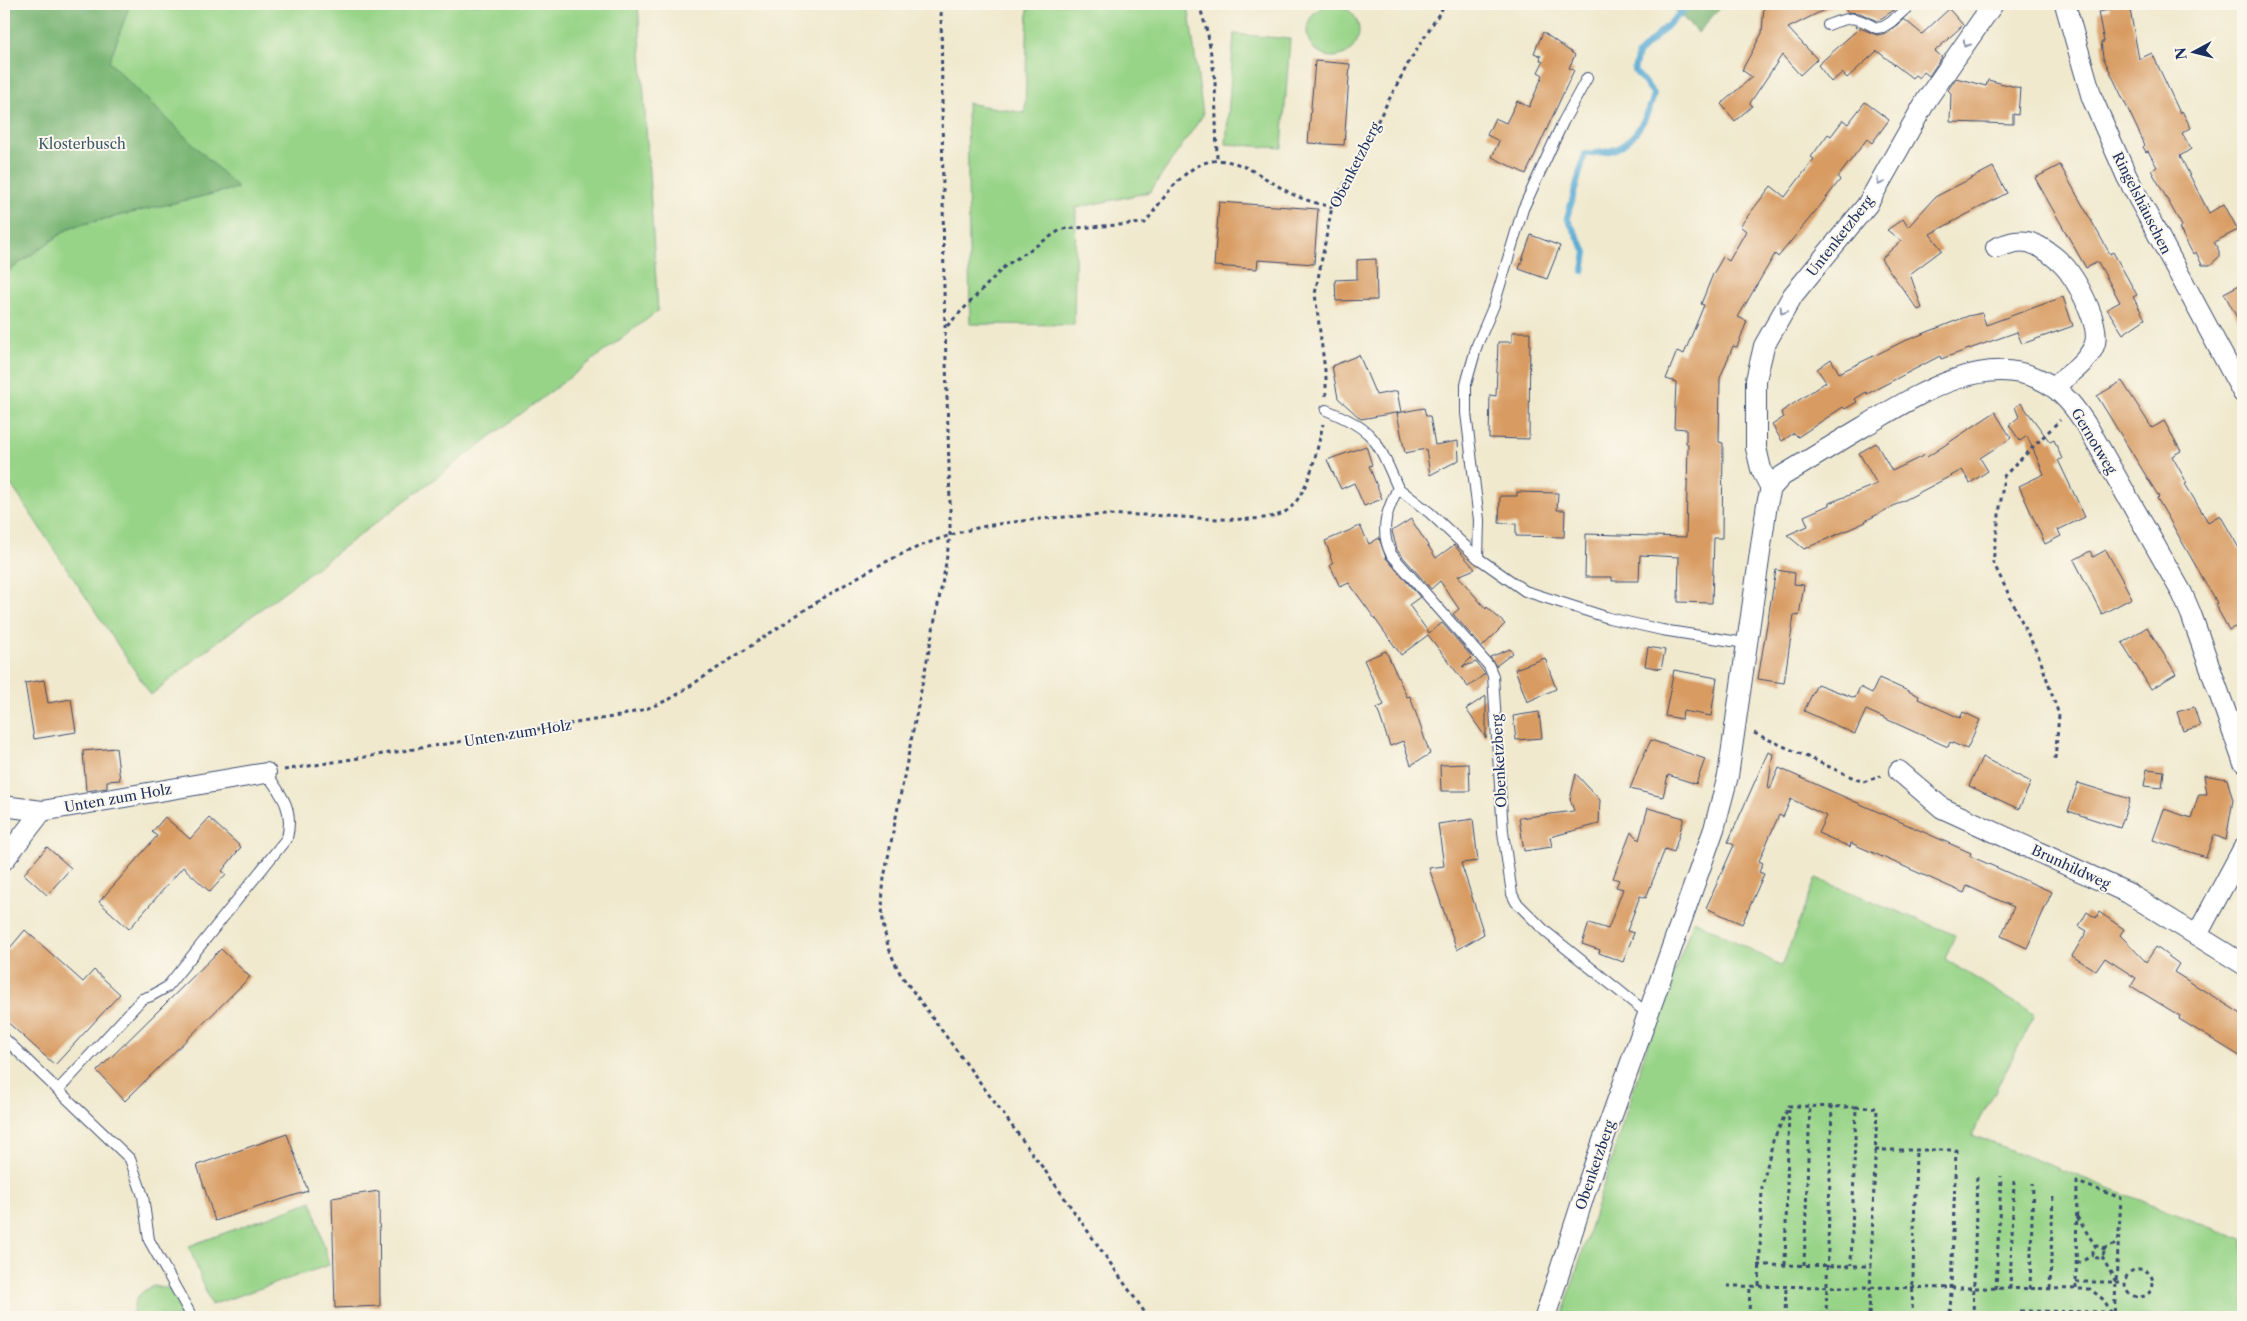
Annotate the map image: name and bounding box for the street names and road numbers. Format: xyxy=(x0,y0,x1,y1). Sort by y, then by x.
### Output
street label: Obenketzberg xyxy=(1326,119,1385,211)
street label: Ringelshäuschen xyxy=(2108,149,2176,257)
street label: Untenketzberg xyxy=(1803,191,1878,280)
street label: Gernotweg xyxy=(2067,405,2121,478)
street label: Obenketzberg xyxy=(1488,713,1510,808)
street label: Unten zum Holz xyxy=(463,716,573,750)
street label: Unten zum Holz xyxy=(63,780,173,816)
street label: Brunhildweg xyxy=(2029,841,2114,893)
street label: Obenketzberg xyxy=(1571,1117,1619,1212)

